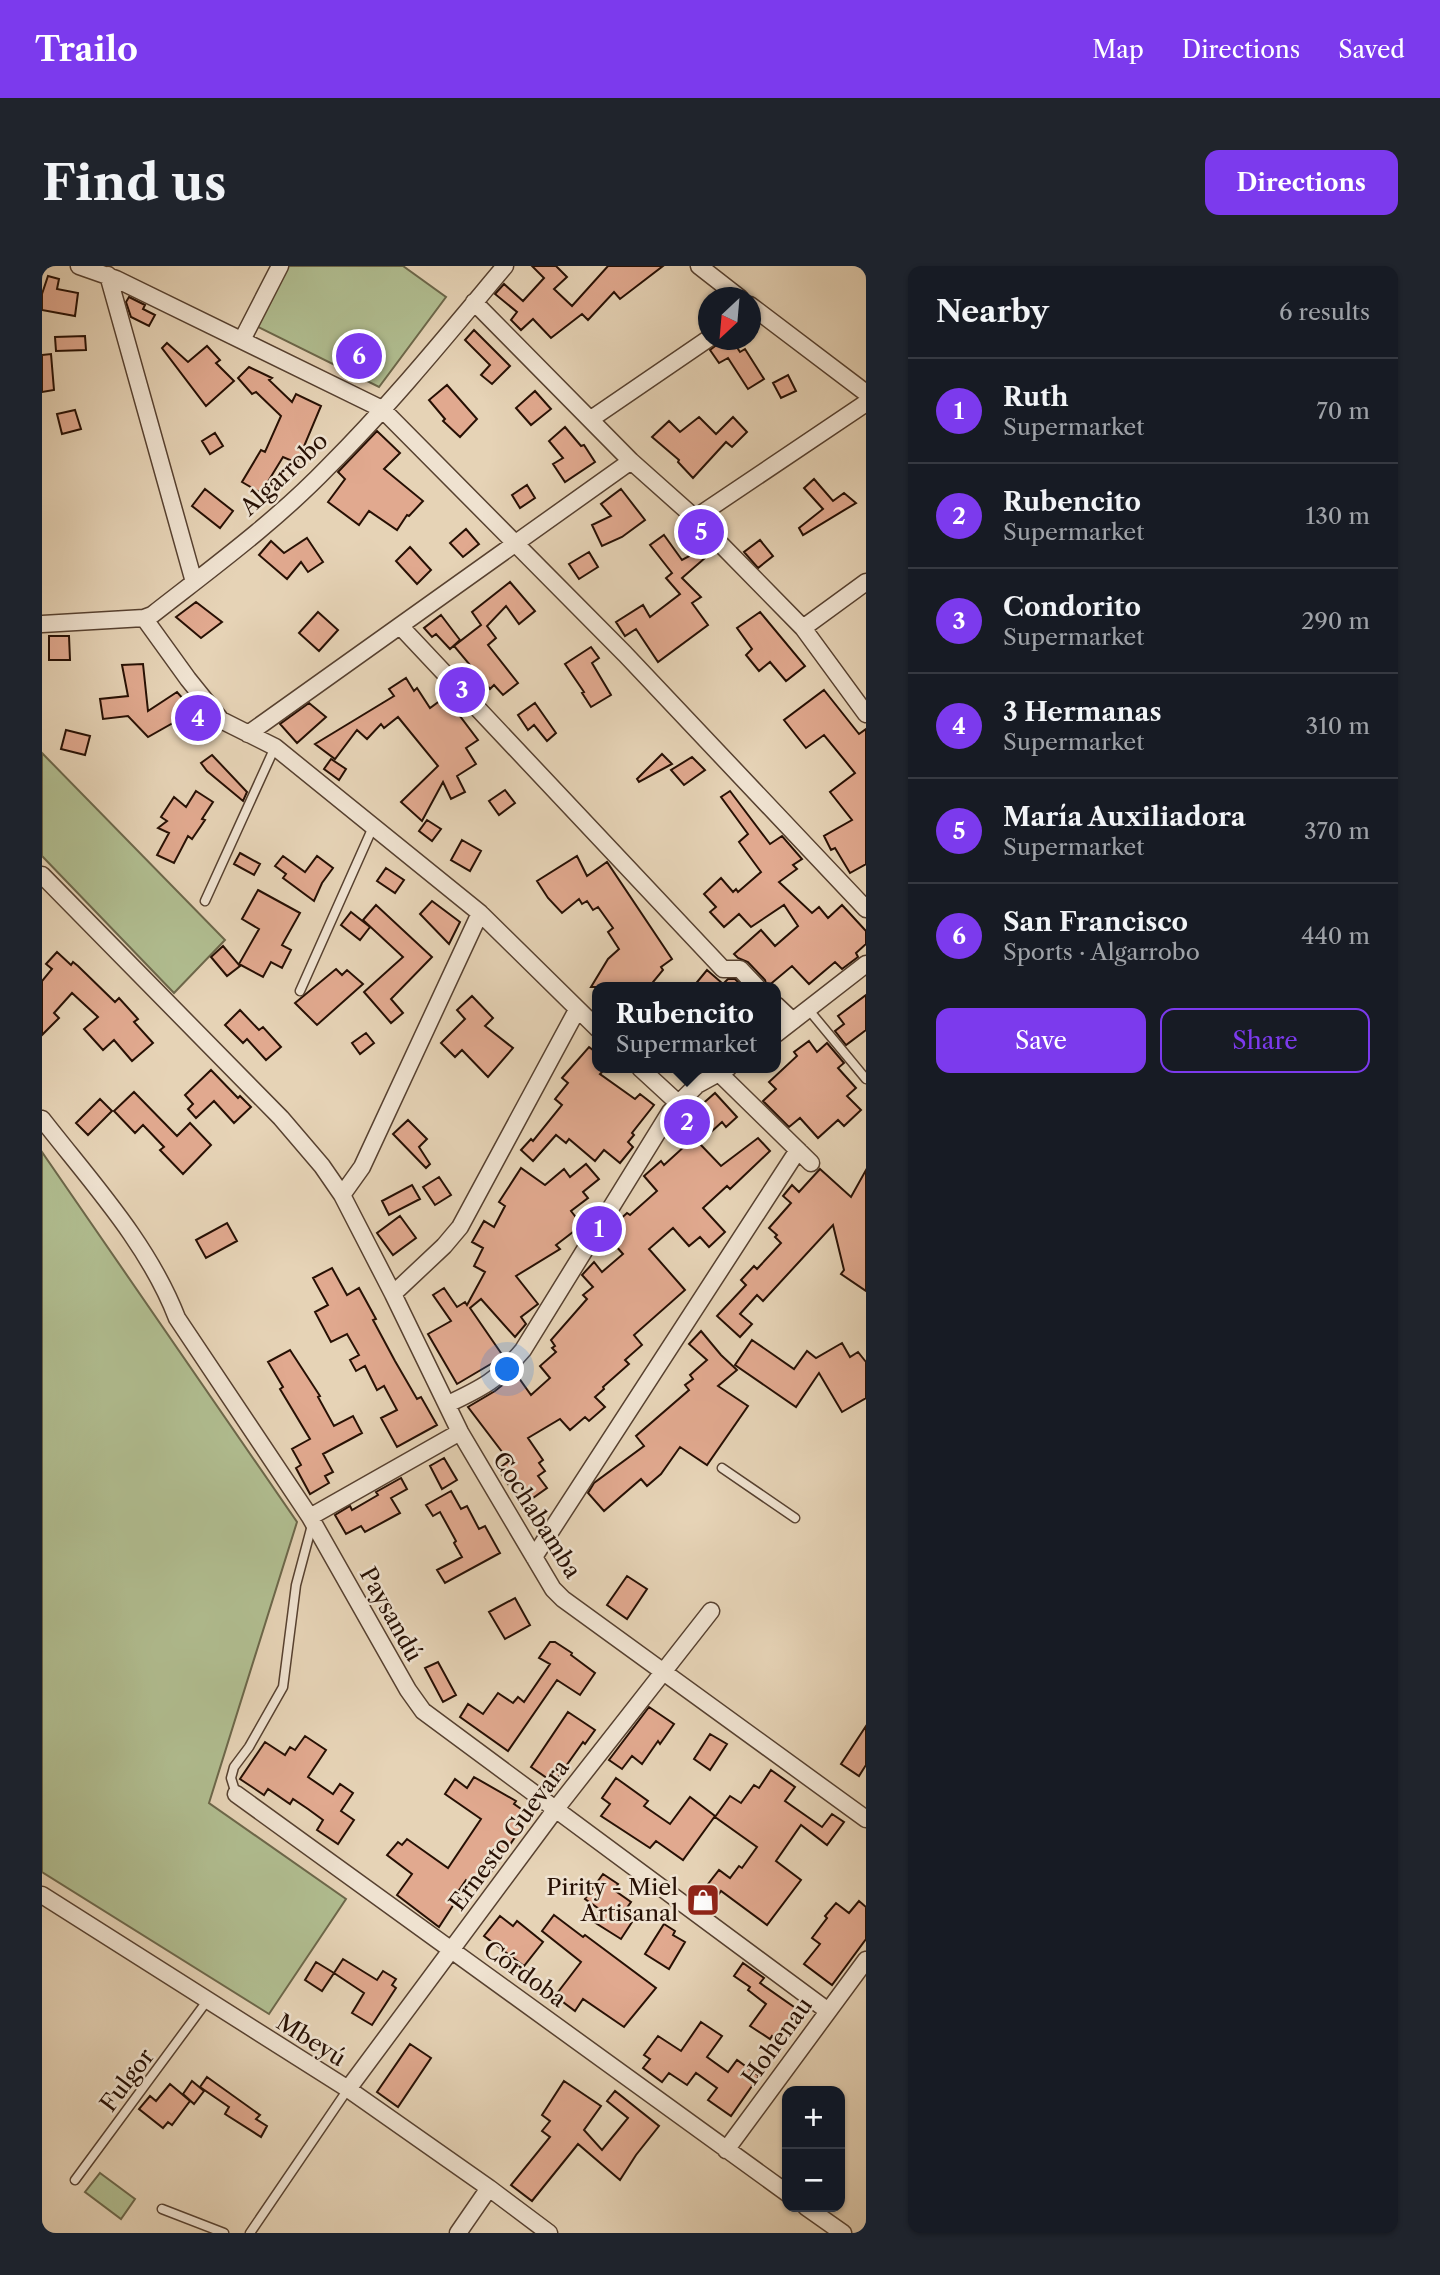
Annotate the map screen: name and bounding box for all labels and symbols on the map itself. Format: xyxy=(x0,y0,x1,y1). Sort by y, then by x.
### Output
north arrow xyxy=(698,287,761,350)
pin: 6 xyxy=(336,330,382,382)
street label: Algarrobo xyxy=(234,427,333,522)
pin: 5 xyxy=(678,506,724,558)
pin: 3 xyxy=(439,664,485,716)
pin: 4 xyxy=(175,692,221,744)
pin: 2 xyxy=(664,1096,710,1148)
pin: 1 xyxy=(576,1203,622,1255)
your location xyxy=(490,1352,524,1386)
street label: Cochabamba xyxy=(487,1447,587,1584)
street label: Paysandú xyxy=(354,1562,428,1666)
street label: Ernesto Guevara xyxy=(443,1753,575,1916)
place label: Pirity - Miel Artisanal xyxy=(546,1873,678,1927)
shop icon: Pirity - Miel Artisanal xyxy=(684,1881,722,1919)
street label: Córdoba xyxy=(478,1935,572,2014)
street label: Hohenau xyxy=(736,1992,818,2090)
street label: Mbeyú xyxy=(271,2008,351,2072)
street label: Fulgor xyxy=(94,2043,160,2117)

